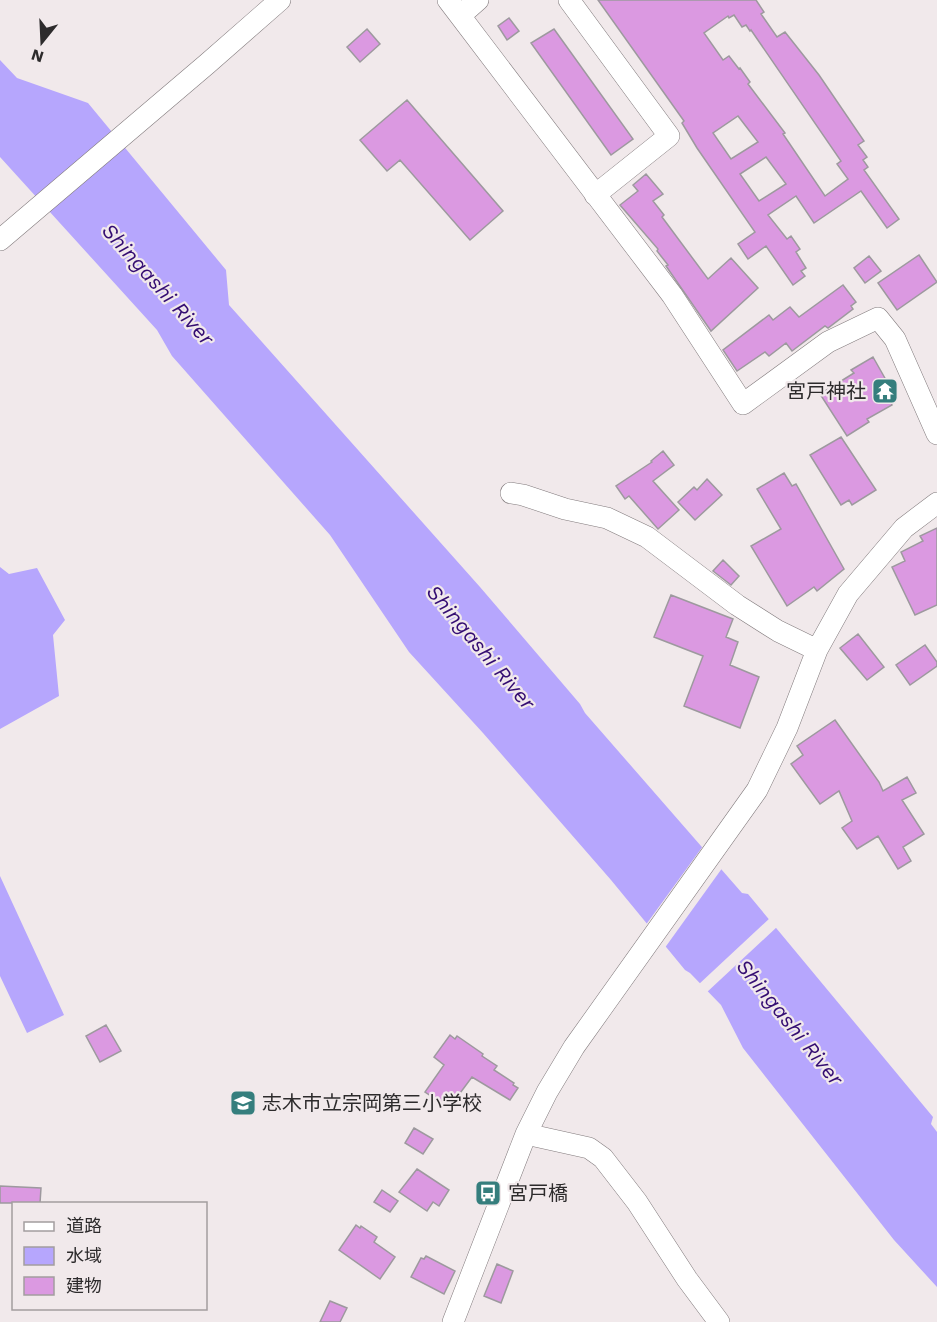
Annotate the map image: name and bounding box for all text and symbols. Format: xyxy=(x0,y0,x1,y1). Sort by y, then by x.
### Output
north arrow xyxy=(12,12,72,72)
text: N xyxy=(29,45,46,67)
water label: Shingashi River xyxy=(97,218,220,351)
temple icon: 宮戸神社 xyxy=(870,376,900,406)
place label: 宮戸神社 xyxy=(786,379,866,403)
water label: Shingashi River xyxy=(422,579,541,715)
water label: Shingashi River xyxy=(731,954,849,1091)
school or university icon: 志木市立宗岡第三小学校 xyxy=(228,1088,258,1118)
place label: 志木市立宗岡第三小学校 xyxy=(262,1091,482,1115)
bus stop icon: 宮戸橋 xyxy=(473,1178,503,1208)
place label: 宮戸橋 xyxy=(508,1181,568,1205)
legend xyxy=(12,1202,207,1310)
text: 道路 xyxy=(66,1215,102,1236)
text: 水域 xyxy=(66,1245,102,1266)
text: 建物 xyxy=(66,1275,102,1296)

